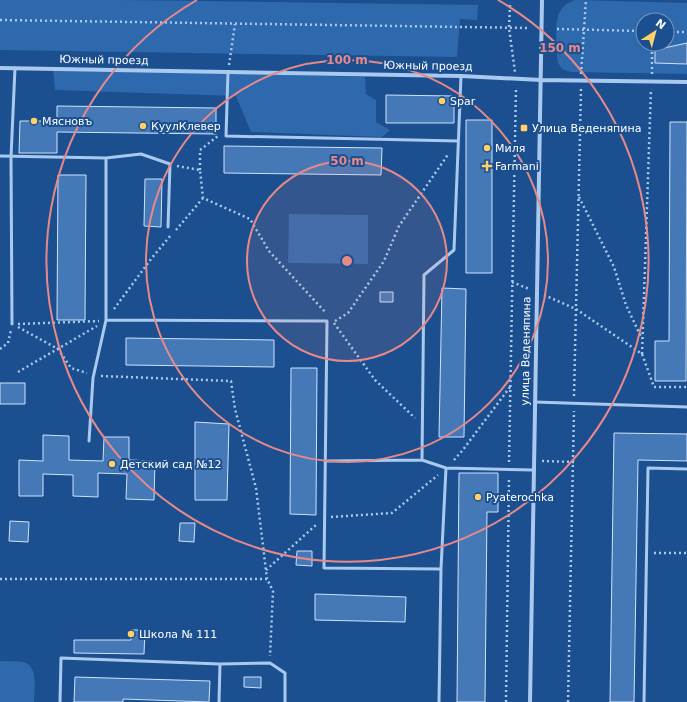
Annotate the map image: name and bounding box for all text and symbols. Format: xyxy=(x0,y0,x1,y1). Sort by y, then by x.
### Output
north arrow xyxy=(635,12,675,52)
text: N xyxy=(653,16,668,32)
text: 150 m xyxy=(539,41,581,55)
street label: Южный проезд xyxy=(59,53,149,67)
text: 100 m xyxy=(326,53,368,67)
street label: Южный проезд xyxy=(383,59,473,73)
place label: Spar xyxy=(450,95,476,108)
marker: Spar xyxy=(437,96,447,106)
place label: Мясновъ xyxy=(42,115,93,128)
marker: Мясновъ xyxy=(29,116,39,126)
place label: КуулКлевер xyxy=(151,120,221,133)
marker: КуулКлевер xyxy=(138,121,148,131)
place label: Улица Веденяпина xyxy=(532,122,641,135)
marker: Улица Веденяпина xyxy=(519,123,529,133)
place label: Миля xyxy=(495,142,525,155)
marker: Миля xyxy=(482,143,492,153)
text: 50 m xyxy=(330,154,364,168)
place label: Farmani xyxy=(495,160,539,173)
marker: Farmani xyxy=(482,161,492,171)
centre of rings xyxy=(340,254,354,268)
street label: улица Веденяпина xyxy=(519,296,533,406)
place label: Детский сад №12 xyxy=(120,458,222,471)
marker: Детский сад №12 xyxy=(107,459,117,469)
place label: Pyaterochka xyxy=(486,491,554,504)
marker: Pyaterochka xyxy=(473,492,483,502)
place label: Школа № 111 xyxy=(139,628,217,641)
marker: Школа № 111 xyxy=(126,629,136,639)

